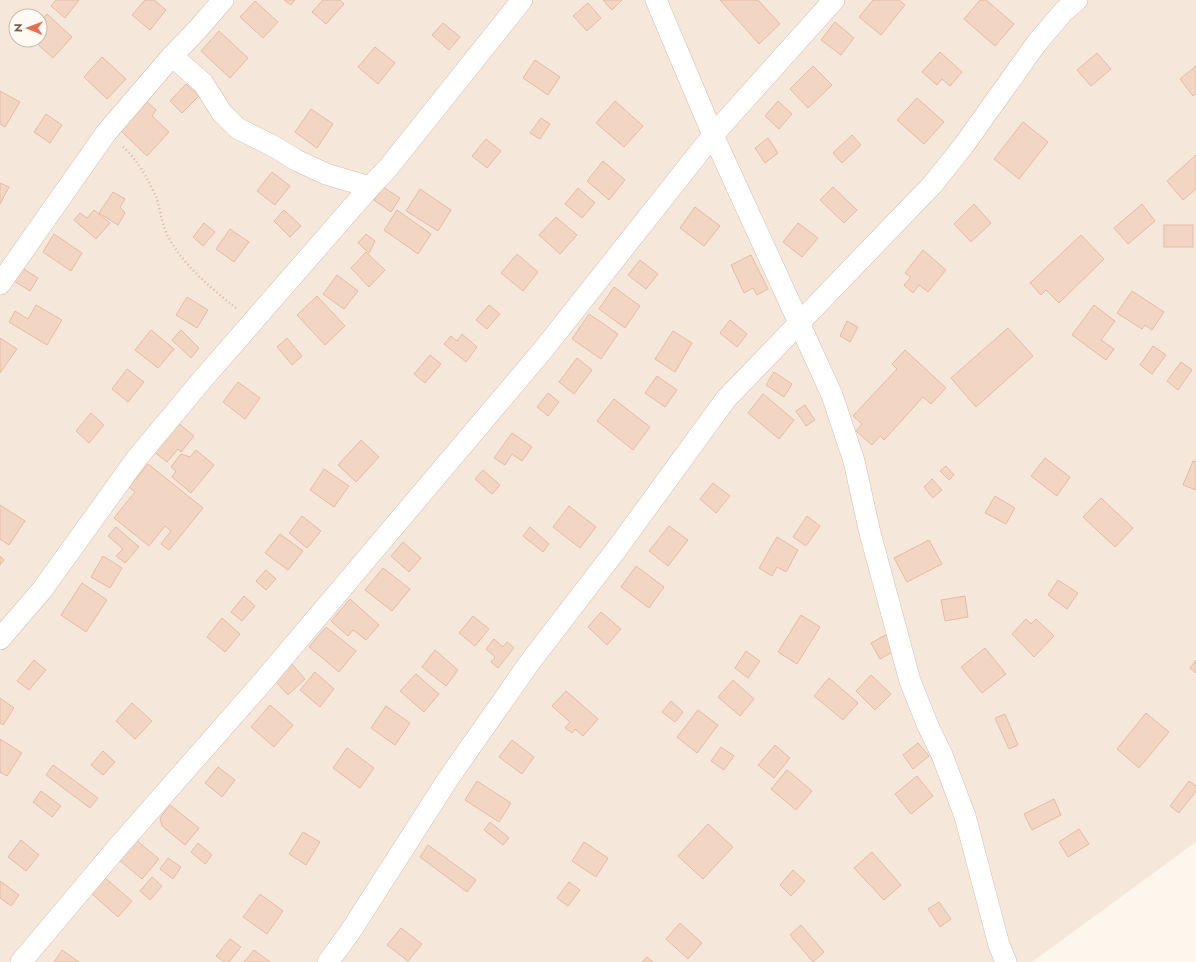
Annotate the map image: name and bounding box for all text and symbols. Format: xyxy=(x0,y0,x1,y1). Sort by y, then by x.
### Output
north arrow xyxy=(8,8,48,48)
text: N xyxy=(10,23,26,32)

